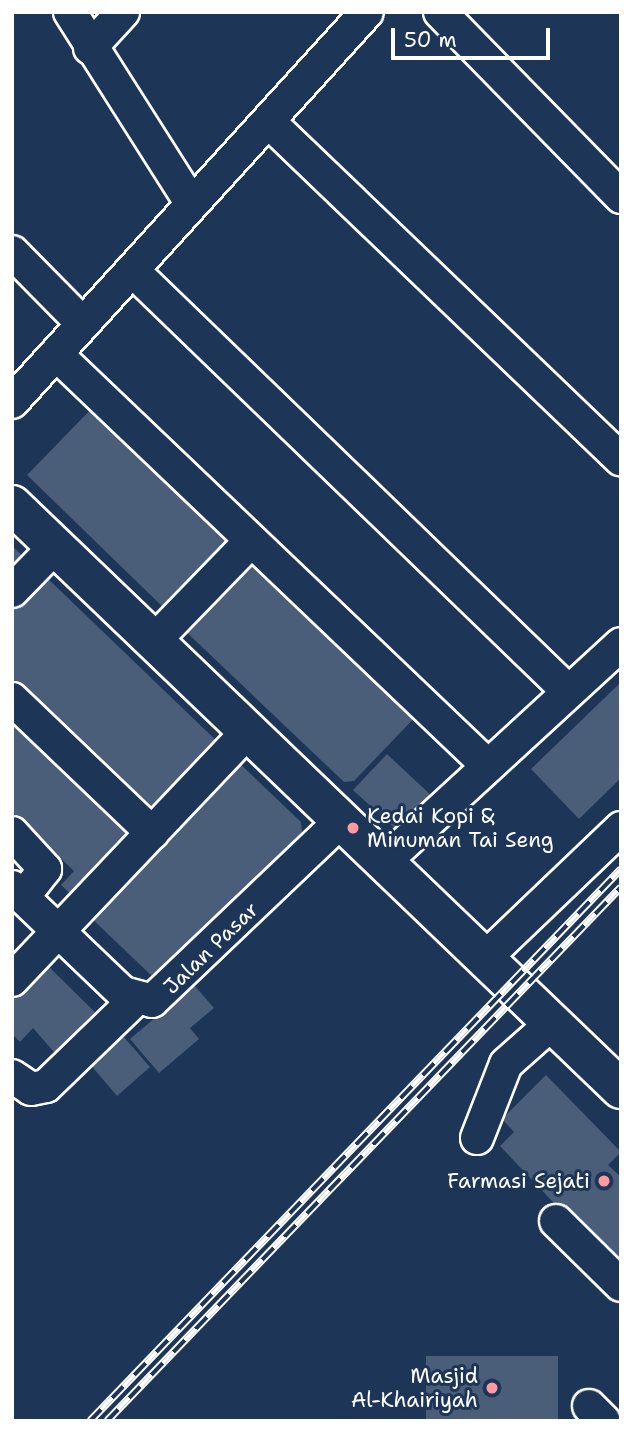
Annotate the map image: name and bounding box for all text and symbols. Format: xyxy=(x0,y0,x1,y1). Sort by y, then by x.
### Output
scale bar xyxy=(395,14,554,58)
text: 50 m xyxy=(404,26,457,54)
place label: Kedai Kopi & Minuman Tai Seng xyxy=(367,803,554,853)
marker: Kedai Kopi & Minuman Tai Seng xyxy=(345,820,361,836)
street label: Jalan Pasar xyxy=(158,897,264,999)
place label: Farmasi Sejati xyxy=(447,1168,590,1194)
marker: Farmasi Sejati xyxy=(596,1173,612,1189)
place label: Masjid Al-Khairiyah xyxy=(351,1363,478,1413)
marker: Masjid Al-Khairiyah xyxy=(484,1380,500,1396)

